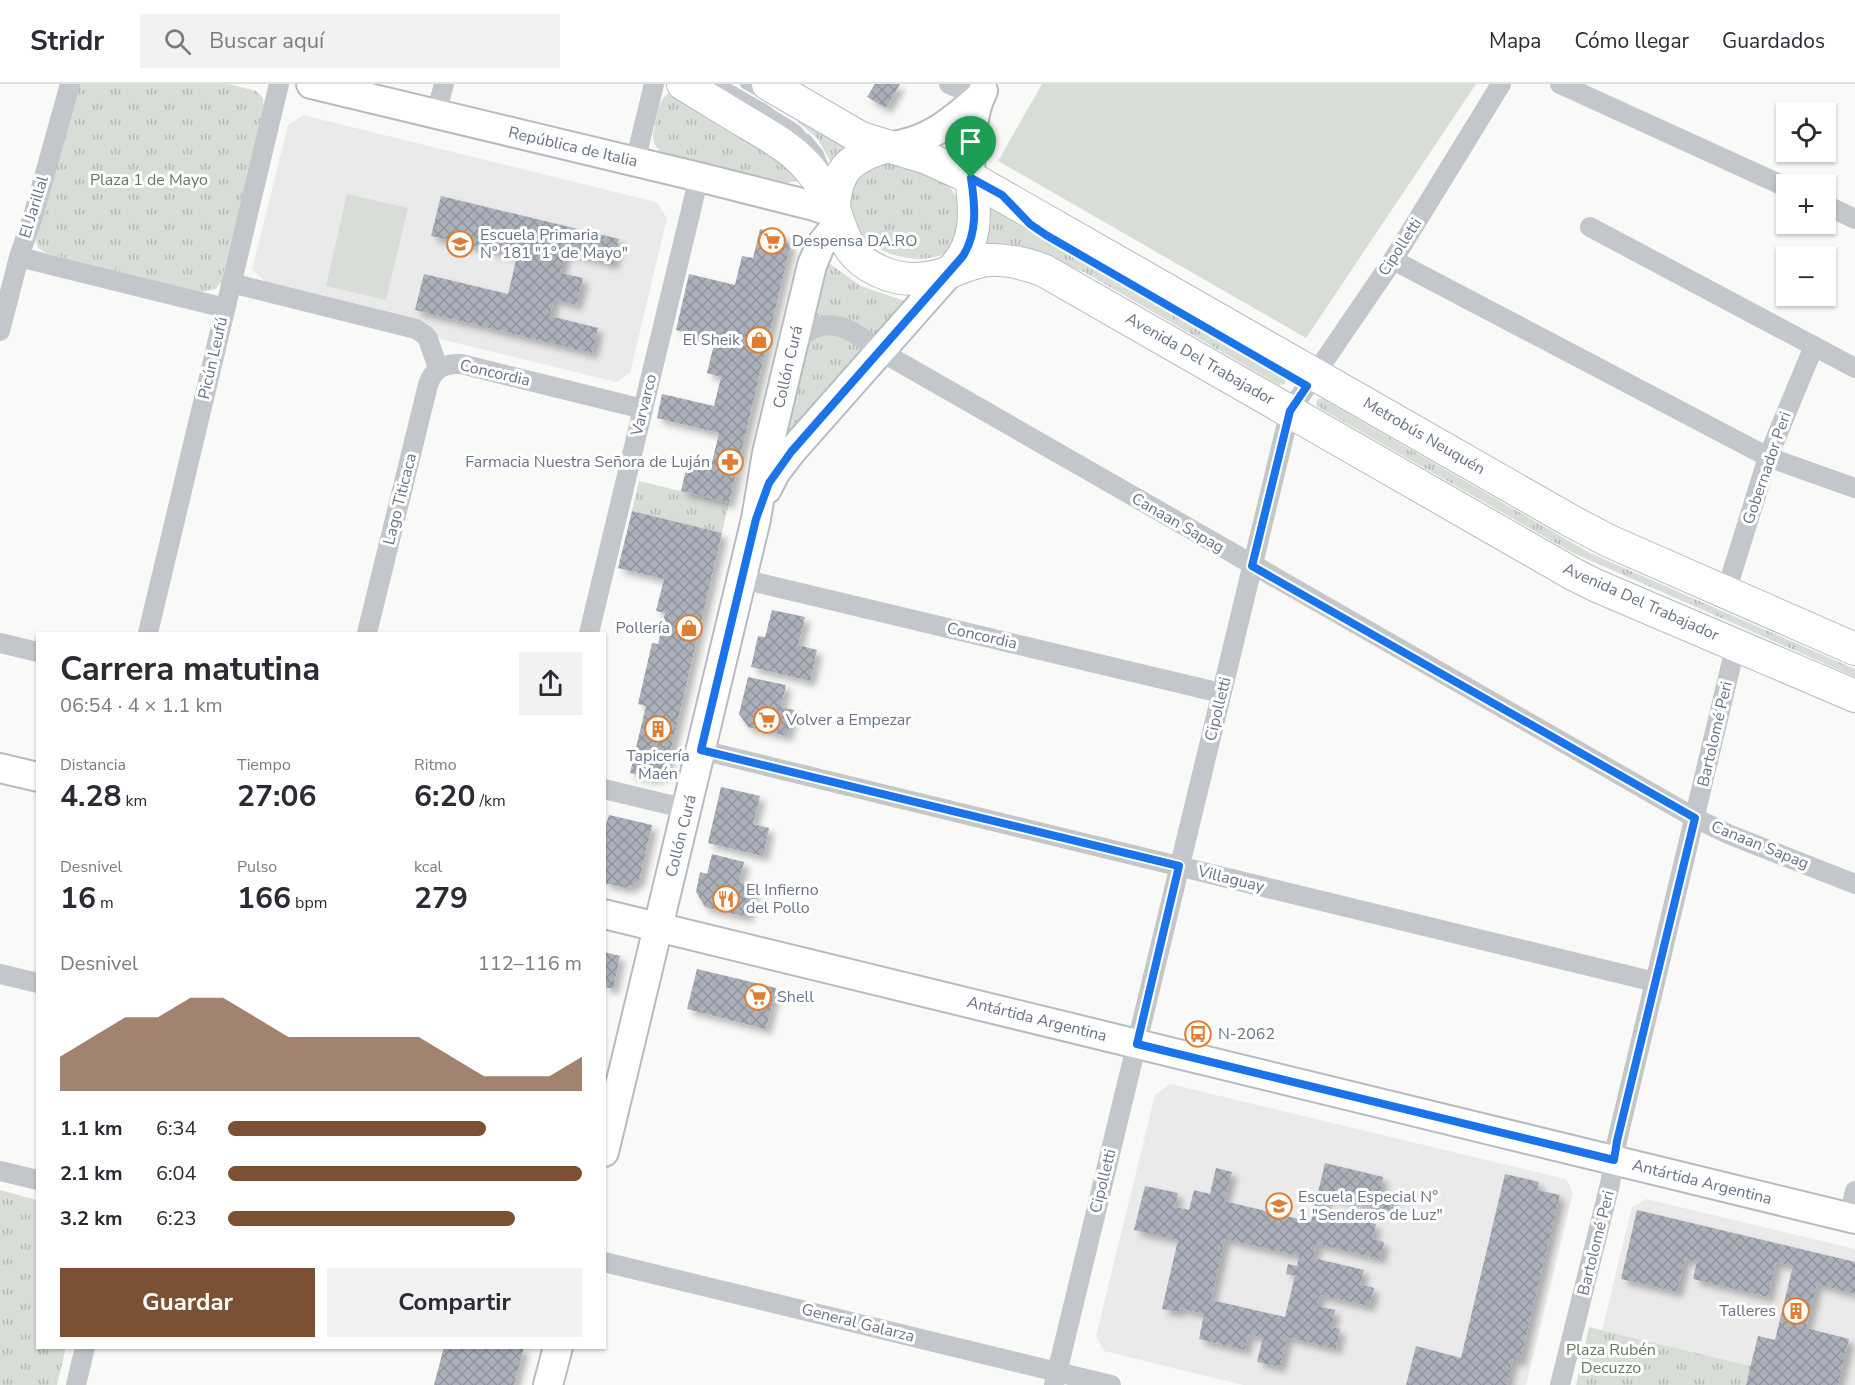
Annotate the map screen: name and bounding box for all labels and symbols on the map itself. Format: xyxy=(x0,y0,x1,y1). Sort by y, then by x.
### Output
pin xyxy=(945,116,996,178)
street label: República de Italia xyxy=(506,121,640,173)
park label: Plaza 1 de Mayo xyxy=(90,169,208,191)
street label: El Jarillal xyxy=(14,173,54,241)
street label: Cipolletti xyxy=(1373,214,1427,280)
place label: Escuela Primaria N° 181 "1° de Mayo" xyxy=(480,224,628,264)
supermarket icon: Despensa DA.RO xyxy=(757,226,787,256)
school or university icon: Escuela Primaria N° 181 "1° de Mayo" xyxy=(445,229,475,259)
place label: Despensa DA.RO xyxy=(792,230,918,252)
street label: Avenida Del Trabajador xyxy=(1122,307,1279,411)
street label: Picún Leufú xyxy=(193,315,233,401)
street label: Collón Curá xyxy=(768,323,808,411)
shop icon: El Sheik xyxy=(744,325,774,355)
place label: El Sheik xyxy=(683,329,741,351)
street label: Concordia xyxy=(458,354,532,392)
street label: Varvarco xyxy=(625,372,662,439)
street label: Metrobús Neuquén xyxy=(1359,392,1489,480)
street label: Gobernador Peri xyxy=(1737,409,1797,527)
pharmacy icon: Farmacia Nuestra Señora de Luján xyxy=(715,447,745,477)
street label: Lago Titicaca xyxy=(378,451,422,547)
place label: Farmacia Nuestra Señora de Luján xyxy=(465,451,710,473)
street label: Canaan Sapag xyxy=(1128,488,1228,558)
street label: Avenida Del Trabajador xyxy=(1560,558,1723,646)
shop icon: Pollería xyxy=(674,613,704,643)
place label: Pollería xyxy=(616,617,670,639)
street label: Concordia xyxy=(945,617,1019,655)
street label: Cipolletti xyxy=(1199,675,1237,743)
street label: Bartolomé Peri xyxy=(1692,679,1738,789)
supermarket icon: Volver a Empezar xyxy=(752,705,782,735)
place label: Volver a Empezar xyxy=(785,709,911,731)
building icon: Tapicería Maén xyxy=(643,714,673,744)
place label: Tapicería Maén xyxy=(626,745,690,785)
street label: Collón Curá xyxy=(660,792,702,880)
street label: Canaan Sapag xyxy=(1708,815,1812,875)
street label: Villaguay xyxy=(1195,860,1267,898)
place label: El Infierno del Pollo xyxy=(746,879,819,919)
restaurant icon: El Infierno del Pollo xyxy=(711,884,741,914)
supermarket icon: Shell xyxy=(743,982,773,1012)
place label: Shell xyxy=(777,986,814,1008)
street label: Antártida Argentina xyxy=(965,991,1109,1047)
bus stop icon: N-2062 xyxy=(1183,1019,1213,1049)
place label: N-2062 xyxy=(1218,1023,1275,1045)
street label: Cipolletti xyxy=(1084,1147,1122,1215)
street label: Antártida Argentina xyxy=(1630,1154,1774,1210)
place label: Escuela Especial N° 1 "Senderos de Luz" xyxy=(1298,1186,1443,1226)
street label: Bartolomé Peri xyxy=(1572,1188,1620,1298)
school or university icon: Escuela Especial N° 1 "Senderos de Luz" xyxy=(1264,1191,1294,1221)
building icon: Talleres xyxy=(1781,1296,1811,1326)
street label: General Galarza xyxy=(799,1298,917,1348)
place label: Talleres xyxy=(1719,1300,1776,1322)
park label: Plaza Rubén Decuzzo xyxy=(1566,1339,1656,1379)

